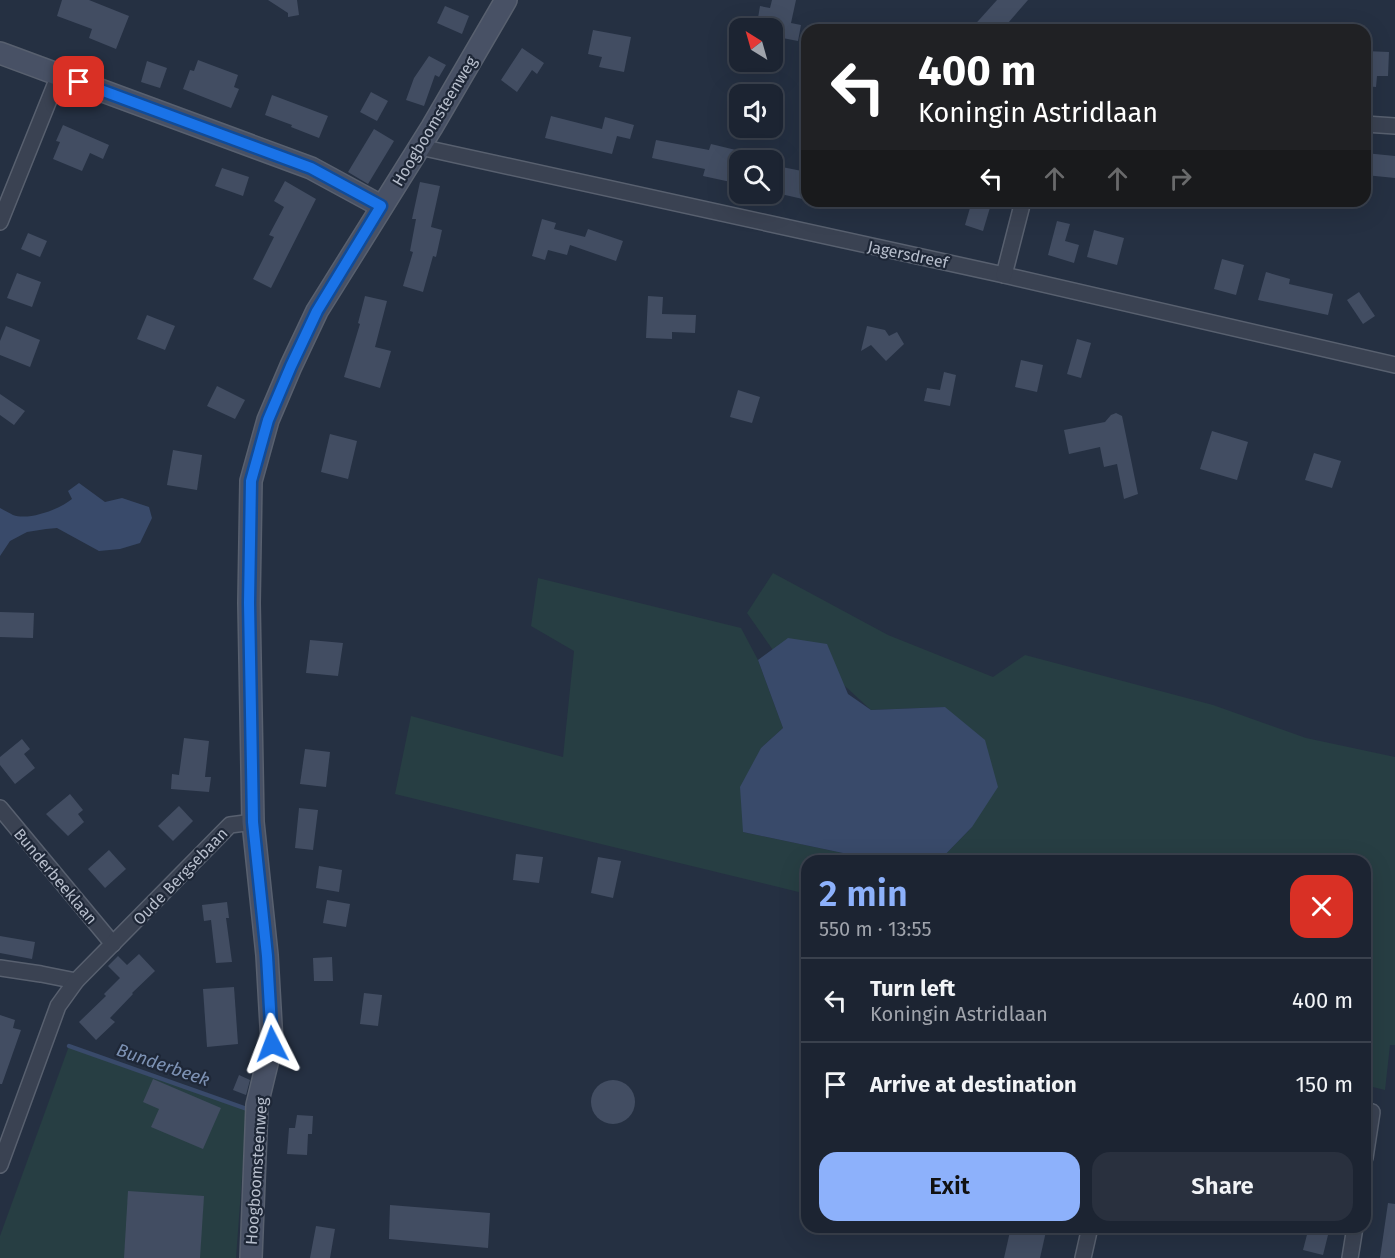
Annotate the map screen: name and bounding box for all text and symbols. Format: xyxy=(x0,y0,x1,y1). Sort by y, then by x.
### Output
north arrow xyxy=(729,18,783,72)
map controls xyxy=(729,18,783,204)
text: 400 m xyxy=(918,46,1036,96)
icon: left xyxy=(819,48,897,126)
street label: Hoogboomsteenweg xyxy=(388,52,481,190)
pin xyxy=(53,56,104,107)
icon: arrive xyxy=(62,65,95,98)
button: sound xyxy=(729,84,783,138)
text: Koningin Astridlaan xyxy=(918,97,1158,129)
button: search xyxy=(729,150,783,204)
icon: left xyxy=(975,162,1008,195)
icon: ahead xyxy=(1038,162,1071,195)
icon: ahead xyxy=(1101,162,1134,195)
icon: right xyxy=(1164,162,1197,195)
street label: Jagersdreef xyxy=(866,237,951,273)
street label: Oude Bergsebaan xyxy=(129,824,232,929)
street label: Bunderbeeklaan xyxy=(10,825,101,928)
text: 2 min xyxy=(819,872,908,916)
button: close xyxy=(1290,875,1353,938)
text: 550 m · 13:55 xyxy=(819,917,931,941)
text: Turn left xyxy=(870,975,955,1002)
icon: left xyxy=(819,984,852,1017)
text: 400 m xyxy=(1292,987,1353,1014)
text: Koningin Astridlaan xyxy=(870,1002,1048,1026)
position arrow xyxy=(240,1012,304,1076)
water label: Bunderbeek xyxy=(113,1039,213,1091)
icon: arrive xyxy=(819,1068,852,1101)
text: Arrive at destination xyxy=(870,1071,1077,1098)
text: 150 m xyxy=(1295,1071,1353,1098)
street label: Hoogboomsteenweg xyxy=(242,1096,271,1246)
button: Exit xyxy=(819,1152,1080,1221)
button: Share xyxy=(1092,1152,1353,1221)

